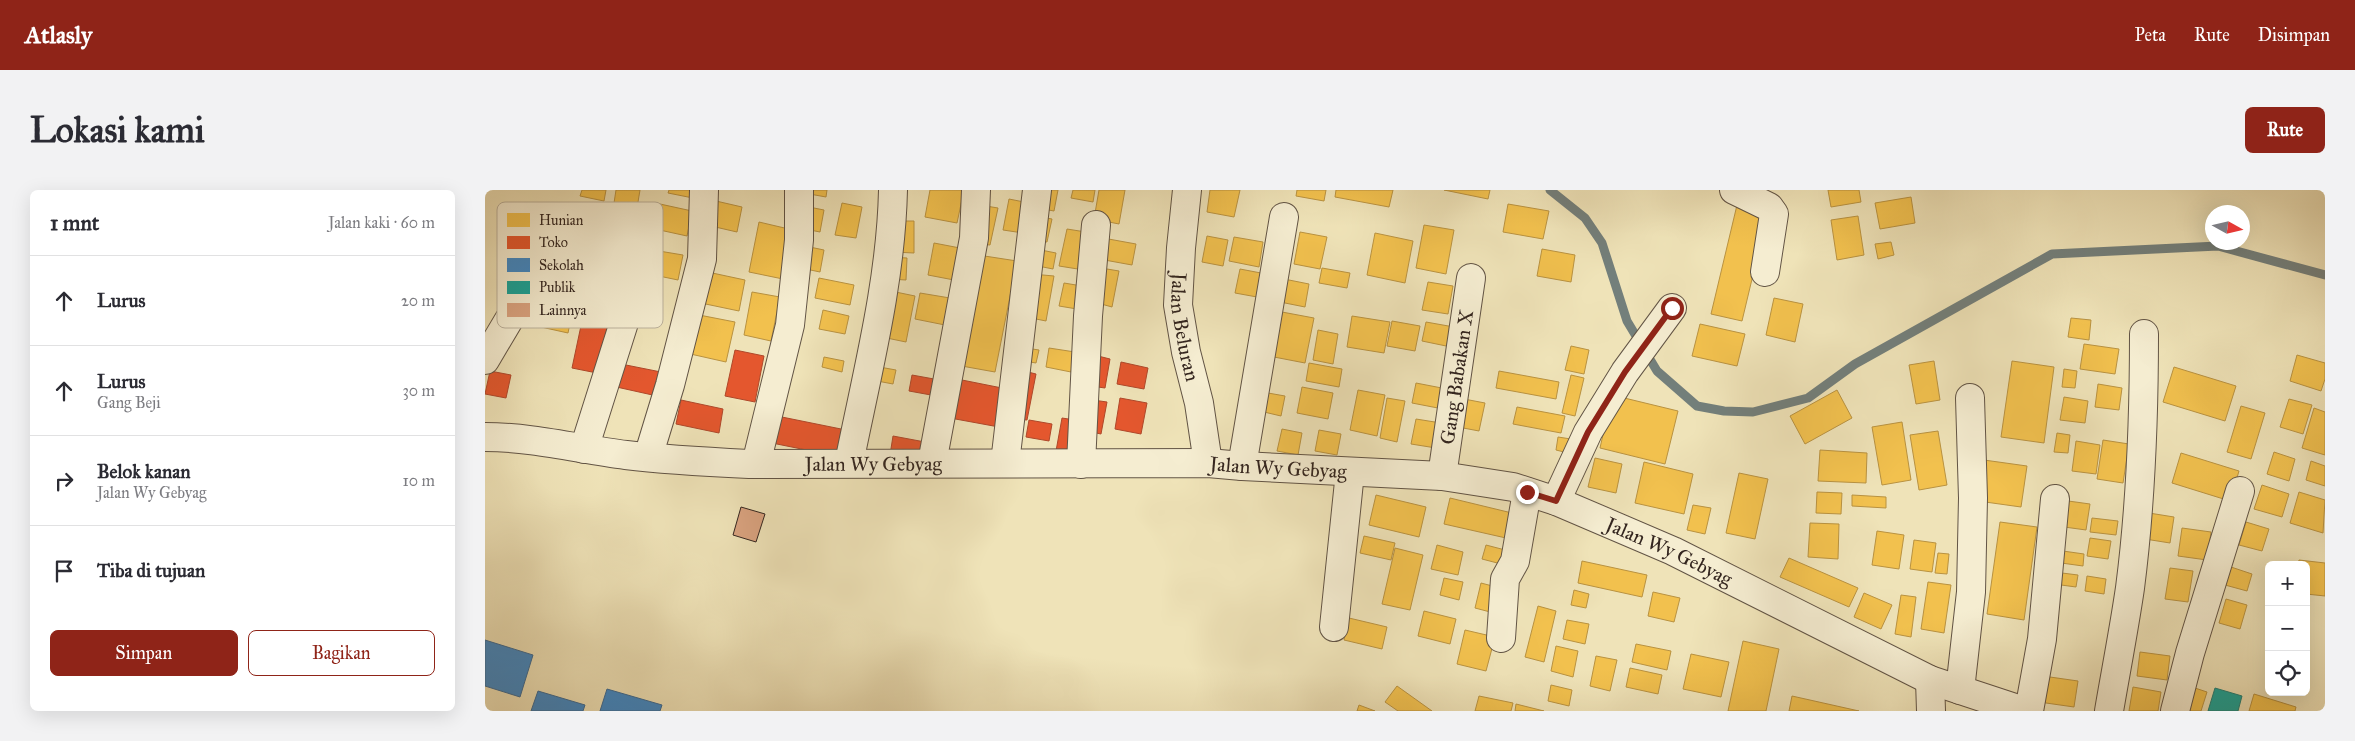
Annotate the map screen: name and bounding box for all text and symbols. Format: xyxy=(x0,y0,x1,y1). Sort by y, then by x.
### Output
text: Atlasly xyxy=(25,20,92,50)
text: Peta xyxy=(2135,24,2166,46)
text: Rute xyxy=(2194,24,2230,46)
text: Disimpan xyxy=(2258,24,2330,46)
button: Rute xyxy=(2245,107,2325,153)
text: Lokasi kami xyxy=(30,109,205,152)
legend xyxy=(497,202,663,328)
north arrow xyxy=(2205,205,2250,250)
text: 1 mnt xyxy=(50,210,99,236)
text: Hunian xyxy=(539,212,584,229)
text: Jalan kaki · 60 m xyxy=(328,213,435,232)
text: Toko xyxy=(539,234,568,251)
text: Sekolah xyxy=(539,257,584,274)
street label: Jalan Beluran xyxy=(1166,270,1205,384)
text: Publik xyxy=(539,279,576,296)
icon: ahead xyxy=(50,287,78,315)
text: Lurus xyxy=(97,289,145,312)
text: 20 m xyxy=(401,291,435,310)
route start xyxy=(1661,297,1684,320)
text: Lainnya xyxy=(539,302,587,319)
street label: Gang Babakan X xyxy=(1435,308,1478,446)
text: Lurus xyxy=(97,370,145,393)
icon: ahead xyxy=(50,377,78,405)
text: 30 m xyxy=(402,381,435,400)
text: Gang Beji xyxy=(97,393,161,412)
street label: Jalan Wy Gebyag xyxy=(1207,451,1348,484)
street label: Jalan Wy Gebyag xyxy=(803,452,943,477)
text: Belok kanan xyxy=(97,460,191,483)
icon: right xyxy=(50,467,78,495)
text: 10 m xyxy=(403,471,435,490)
route end xyxy=(1516,481,1539,504)
text: Jalan Wy Gebyag xyxy=(97,483,207,502)
street label: Jalan Wy Gebyag xyxy=(1600,511,1737,592)
icon: arrive xyxy=(50,557,78,585)
text: Tiba di tujuan xyxy=(97,559,205,582)
map controls xyxy=(2265,561,2310,696)
button: + xyxy=(2265,561,2310,606)
button: − xyxy=(2265,606,2310,651)
button: Simpan xyxy=(50,630,238,676)
button: Bagikan xyxy=(248,630,435,676)
button: locate xyxy=(2265,651,2310,696)

